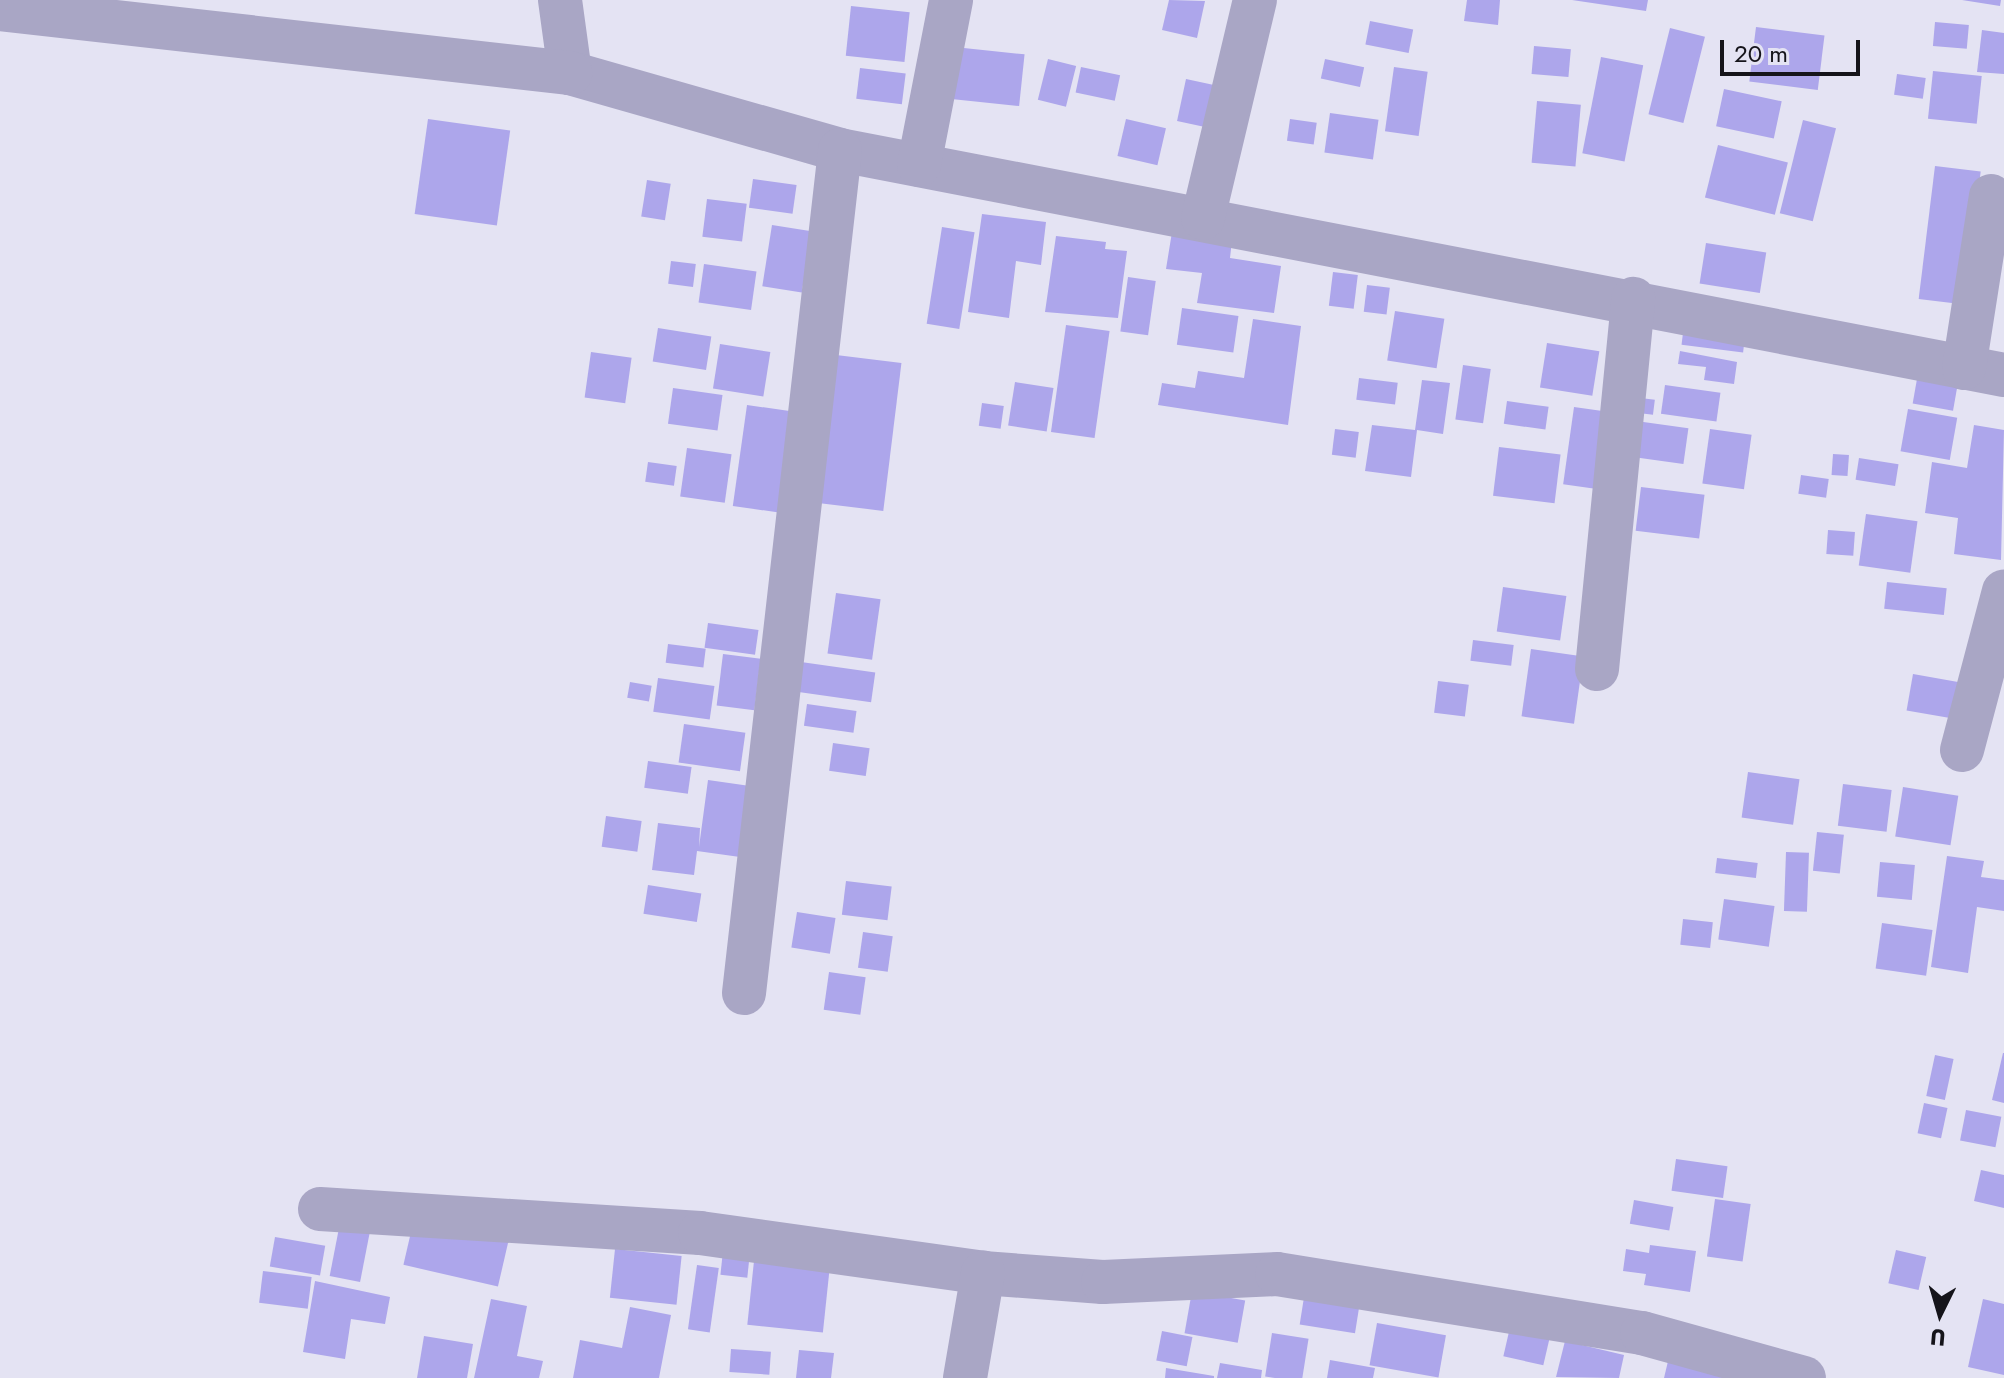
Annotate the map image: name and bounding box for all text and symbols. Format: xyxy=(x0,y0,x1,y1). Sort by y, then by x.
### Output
scale bar xyxy=(1724,24,1864,74)
text: 20 m xyxy=(1734,36,1788,71)
north arrow xyxy=(1900,1274,1980,1354)
text: U xyxy=(1929,1321,1947,1355)

